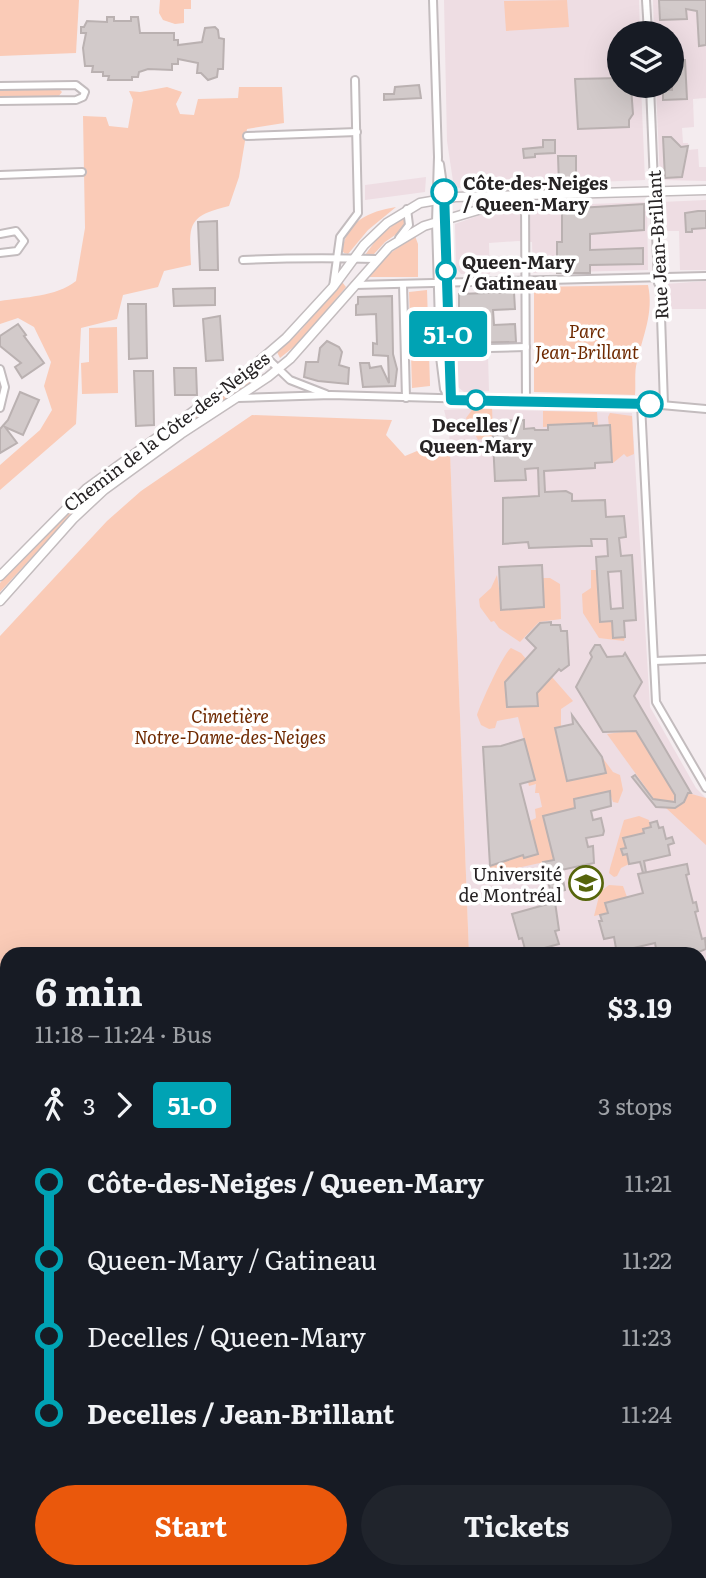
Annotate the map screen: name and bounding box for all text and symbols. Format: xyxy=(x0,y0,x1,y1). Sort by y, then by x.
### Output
map controls xyxy=(607,21,684,98)
button: layers xyxy=(607,21,684,98)
place label: Côte-des-Neiges / Queen-Mary xyxy=(463,169,608,217)
street label: Rue Jean-Brillant xyxy=(640,169,674,320)
marker: Côte-des-Neiges / Queen-Mary xyxy=(431,179,457,205)
place label: Queen-Mary / Gatineau xyxy=(462,248,576,296)
marker: Queen-Mary / Gatineau xyxy=(436,261,456,281)
line badge: 51-O xyxy=(399,311,497,357)
text: 51-O xyxy=(423,316,473,351)
park label: Parc Jean-Brillant xyxy=(535,317,639,365)
street label: Chemin de la Côte-des-Neiges xyxy=(57,344,275,518)
marker: Decelles / Queen-Mary xyxy=(466,390,486,410)
unlabelled marker xyxy=(637,391,663,417)
place label: Decelles / Queen-Mary xyxy=(419,411,533,459)
park label: Cimetière Notre-Dame-des-Neiges xyxy=(134,702,326,750)
place label: Université de Montréal xyxy=(458,860,562,908)
school or university icon: Université de Montréal xyxy=(567,864,605,902)
text: 6 min xyxy=(35,961,143,1018)
text: $3.19 xyxy=(608,987,672,1026)
text: 11:18 – 11:24 · Bus xyxy=(35,1016,212,1050)
icon: walk xyxy=(35,1086,73,1124)
icon: forward xyxy=(105,1086,143,1124)
text: 51-O xyxy=(167,1087,217,1122)
text: 3 xyxy=(83,1088,95,1122)
text: 3 stops xyxy=(598,1088,672,1122)
text: Côte-des-Neiges / Queen-Mary xyxy=(87,1162,484,1201)
text: 11:21 xyxy=(625,1165,672,1199)
text: Queen-Mary / Gatineau xyxy=(87,1239,377,1278)
text: 11:22 xyxy=(623,1242,672,1276)
text: Decelles / Queen-Mary xyxy=(87,1316,366,1355)
text: 11:23 xyxy=(622,1319,672,1353)
text: Decelles / Jean-Brillant xyxy=(87,1393,394,1432)
text: 11:24 xyxy=(622,1396,672,1430)
button: Start xyxy=(35,1485,347,1565)
button: Tickets xyxy=(361,1485,672,1565)

